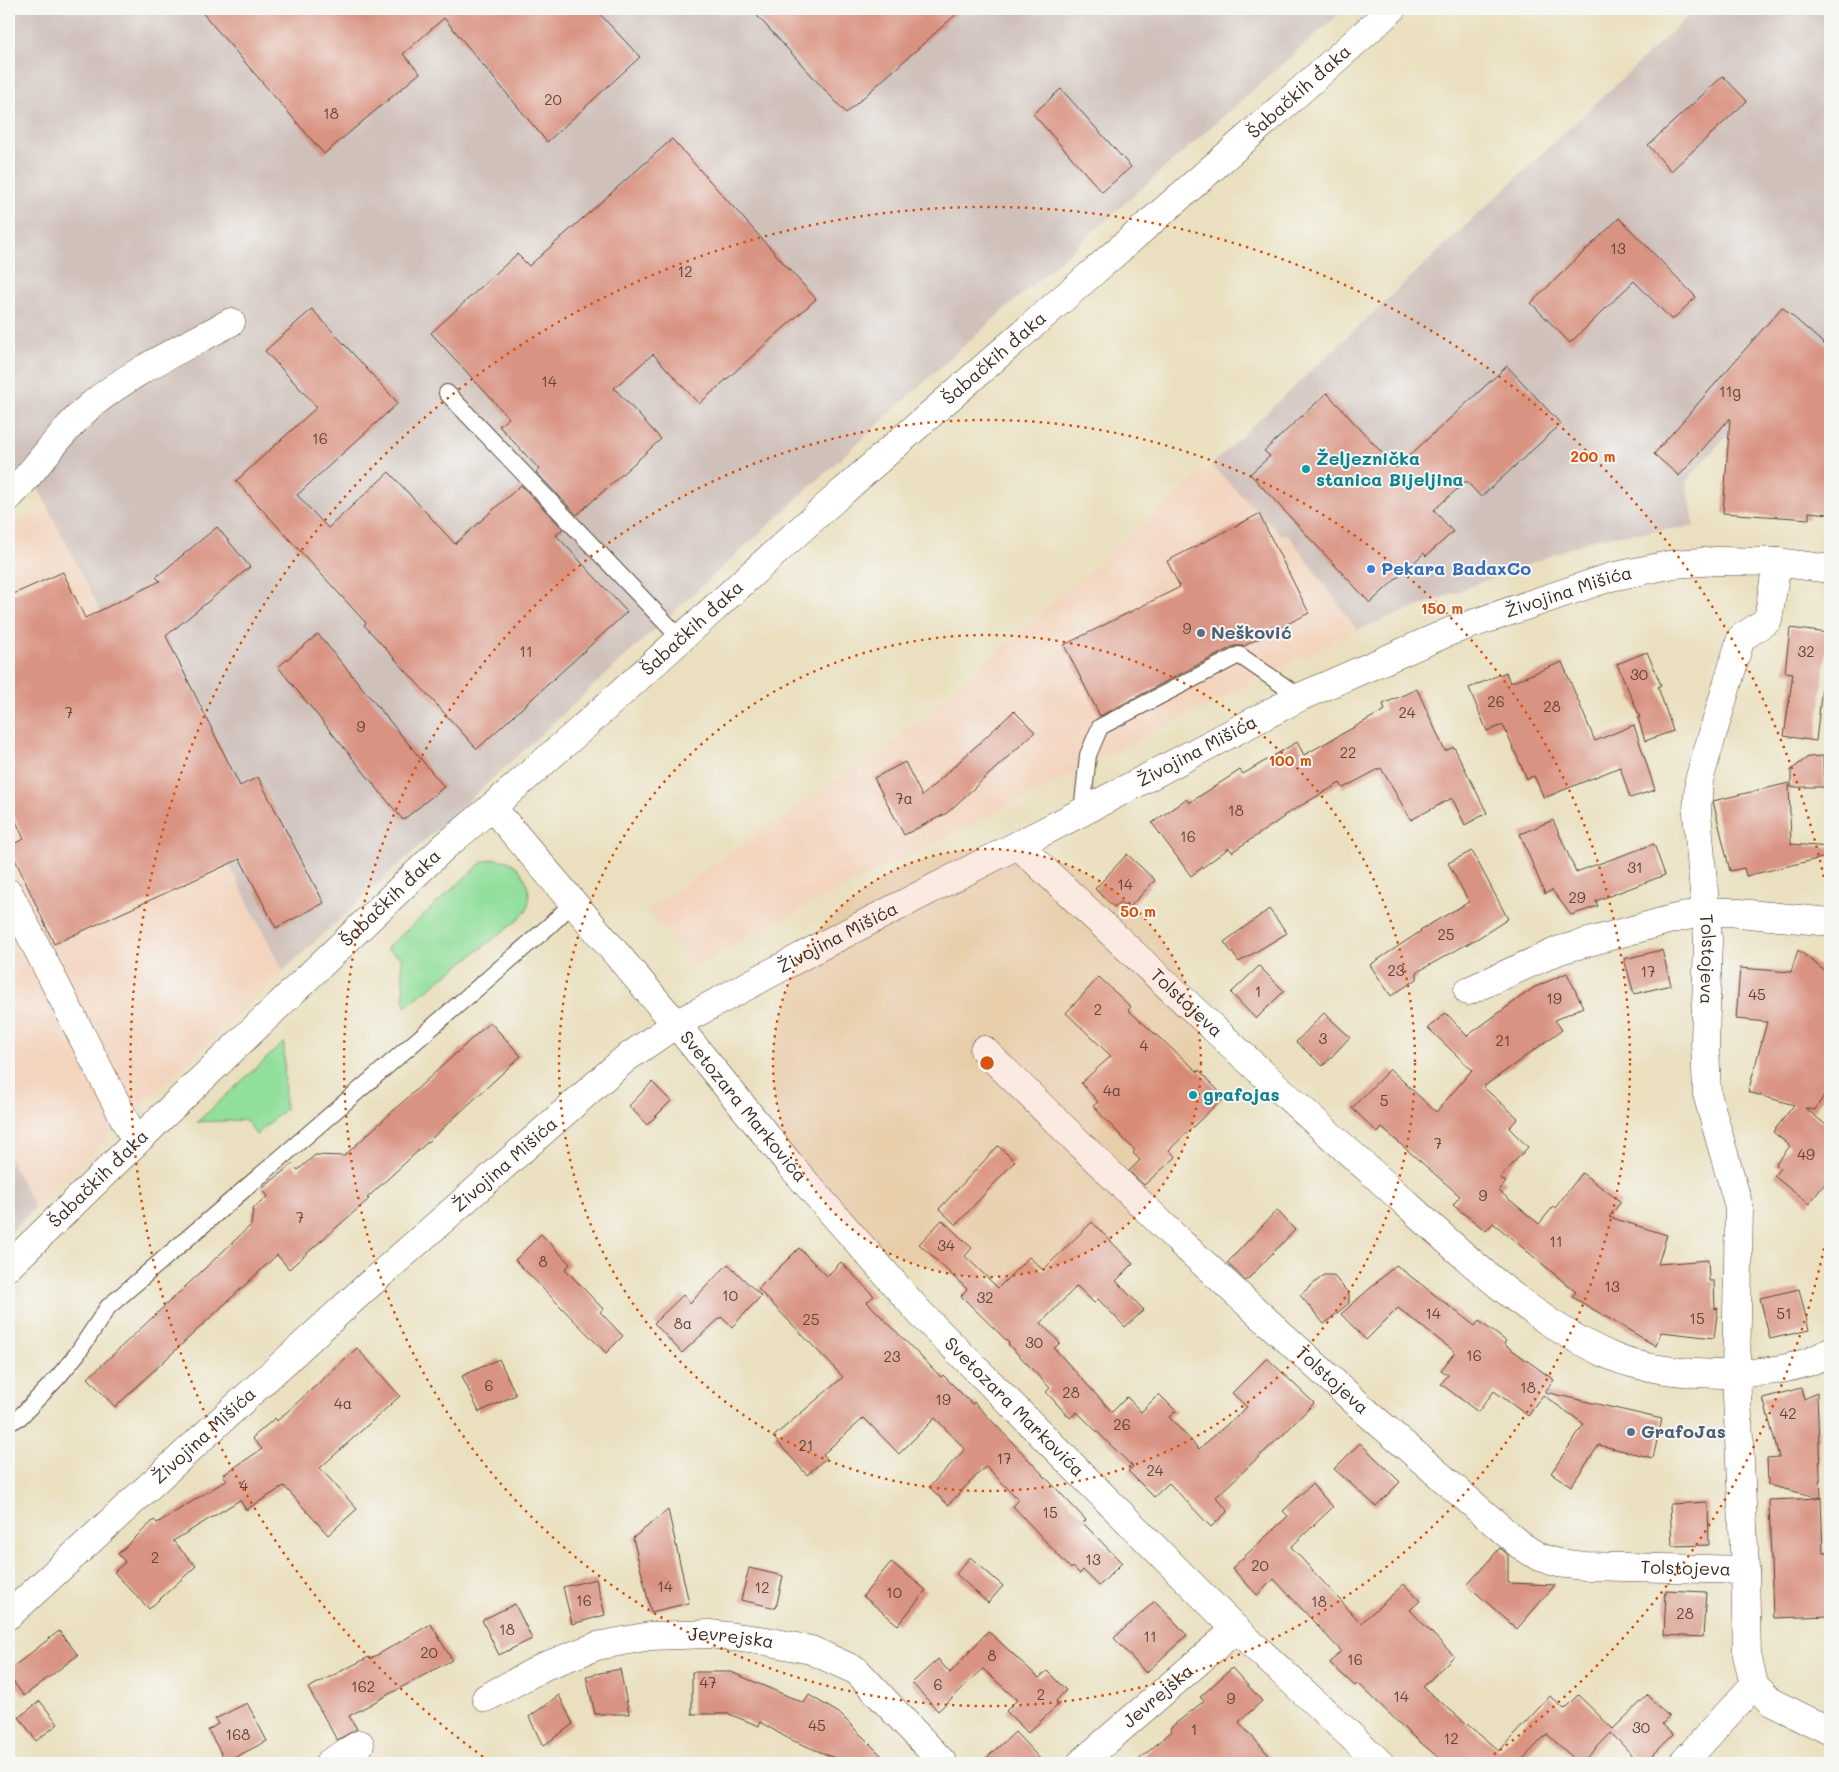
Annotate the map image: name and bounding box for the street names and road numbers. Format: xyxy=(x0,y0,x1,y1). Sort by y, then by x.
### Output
street label: Šabačkih đaka xyxy=(1242,39,1355,143)
street label: Šabačkih đaka xyxy=(937,306,1051,410)
street label: Živojina Mišića xyxy=(1502,560,1634,623)
street label: Šabačkih đaka xyxy=(635,575,748,680)
street label: Živojina Mišića xyxy=(1133,709,1261,792)
street label: Šabačkih đaka xyxy=(334,844,445,951)
street label: Živojina Mišića xyxy=(773,896,901,978)
street label: Tolstojeva xyxy=(1695,913,1721,1005)
street label: Tolstojeva xyxy=(1146,963,1228,1042)
street label: Svetozara Markovića xyxy=(675,1025,813,1187)
street label: Živojina Mišića xyxy=(447,1111,562,1217)
street label: Šabačkih đaka xyxy=(43,1124,153,1232)
street label: Svetozara Markovića xyxy=(940,1331,1090,1482)
street label: Tolstojeva xyxy=(1291,1340,1374,1419)
street label: Živojina Mišića xyxy=(147,1381,260,1489)
street label: Tolstojeva xyxy=(1640,1554,1731,1581)
street label: Jevrejska xyxy=(688,1621,776,1653)
street label: Jevrejska xyxy=(1117,1658,1198,1733)

